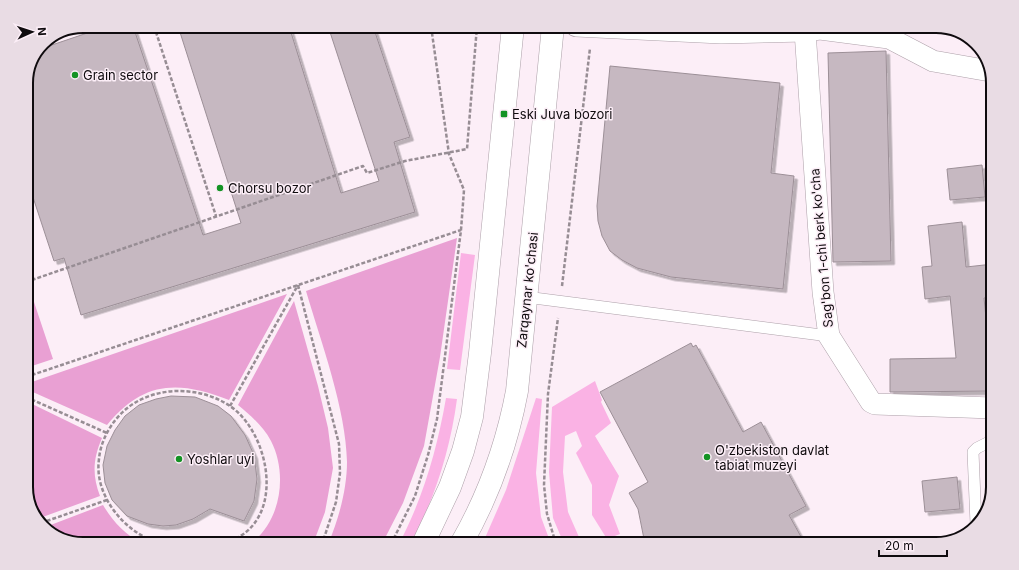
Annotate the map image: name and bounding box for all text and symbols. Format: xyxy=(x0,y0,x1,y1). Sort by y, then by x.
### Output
north arrow xyxy=(12,12,52,52)
text: N xyxy=(35,27,49,36)
place label: Grain sector xyxy=(83,67,158,83)
marker: Grain sector xyxy=(70,70,80,80)
place label: Eski Juva bozori xyxy=(512,106,613,122)
marker: Eski Juva bozori xyxy=(499,109,509,119)
street label: Sag'bon 1-chi berk ko'cha xyxy=(806,168,836,328)
place label: Chorsu bozor xyxy=(228,180,311,196)
marker: Chorsu bozor xyxy=(215,183,225,193)
street label: Zarqaynar ko'chasi xyxy=(513,231,541,349)
place label: O'zbekiston davlat tabiat muzeyi xyxy=(715,442,829,473)
place label: Yoshlar uyi xyxy=(187,451,254,467)
marker: O'zbekiston davlat tabiat muzeyi xyxy=(702,452,712,462)
marker: Yoshlar uyi xyxy=(174,454,184,464)
scale bar xyxy=(879,532,947,558)
text: 20 m xyxy=(885,538,914,553)

